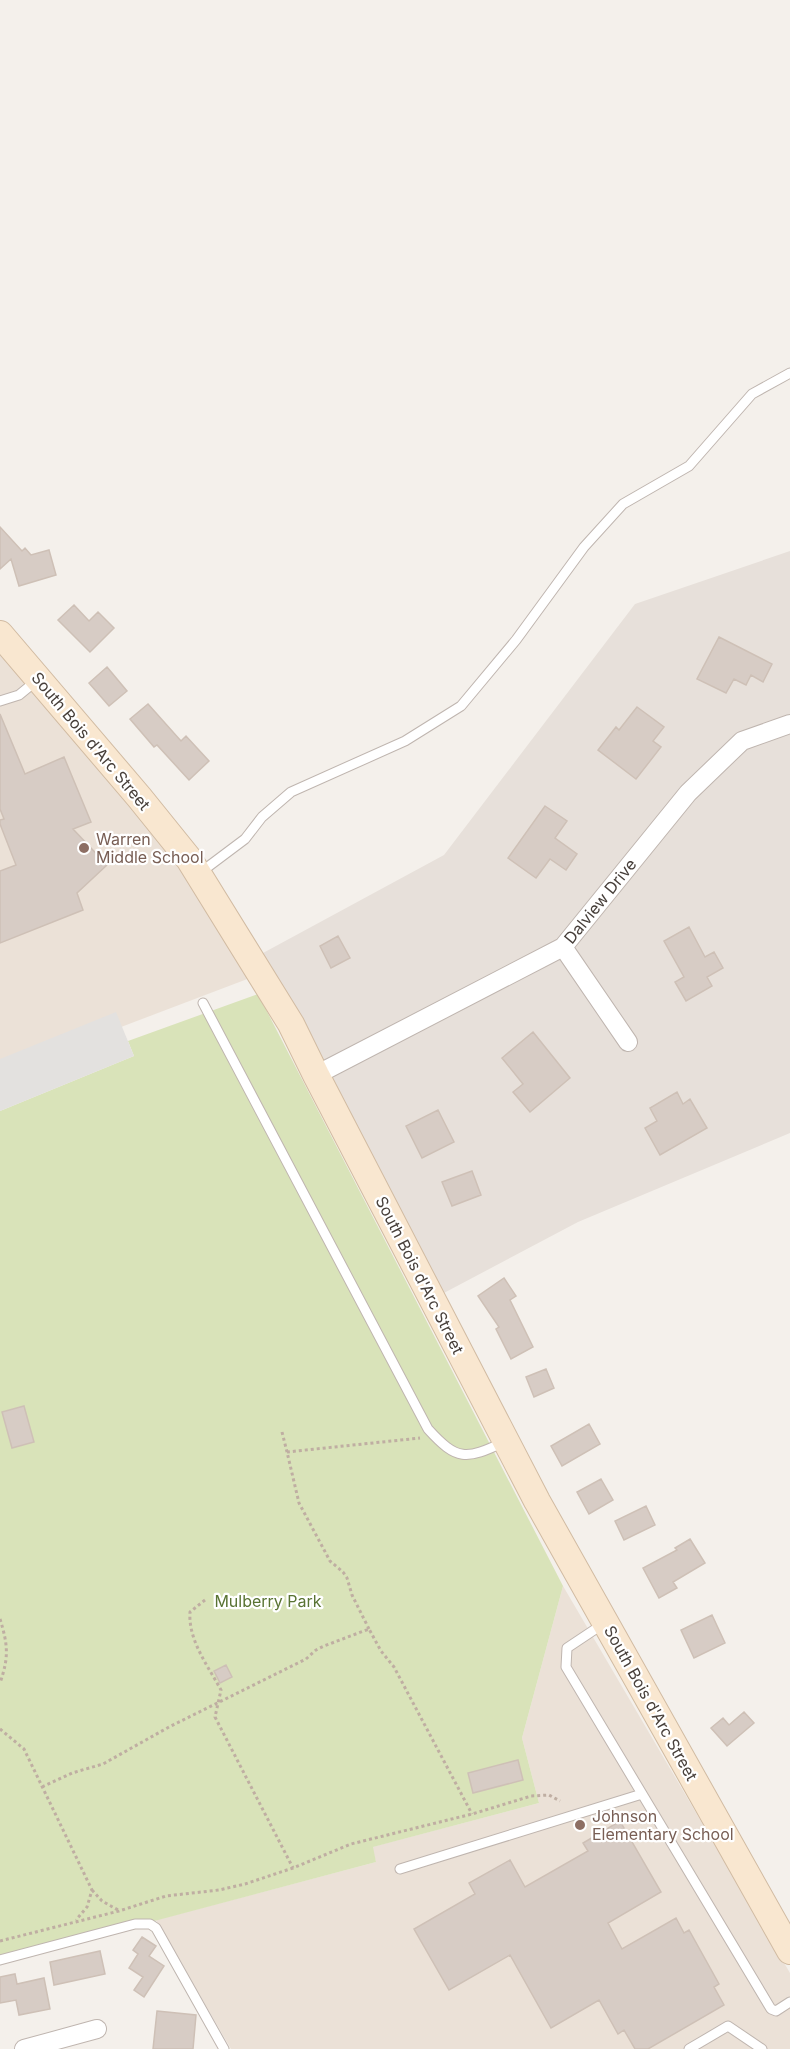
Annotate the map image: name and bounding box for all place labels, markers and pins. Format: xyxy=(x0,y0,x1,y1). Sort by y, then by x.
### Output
place label: Warren Middle School xyxy=(96,829,204,867)
marker: Warren Middle School xyxy=(77,841,91,855)
place label: Johnson Elementary School xyxy=(592,1806,734,1844)
marker: Johnson Elementary School xyxy=(573,1818,587,1832)

